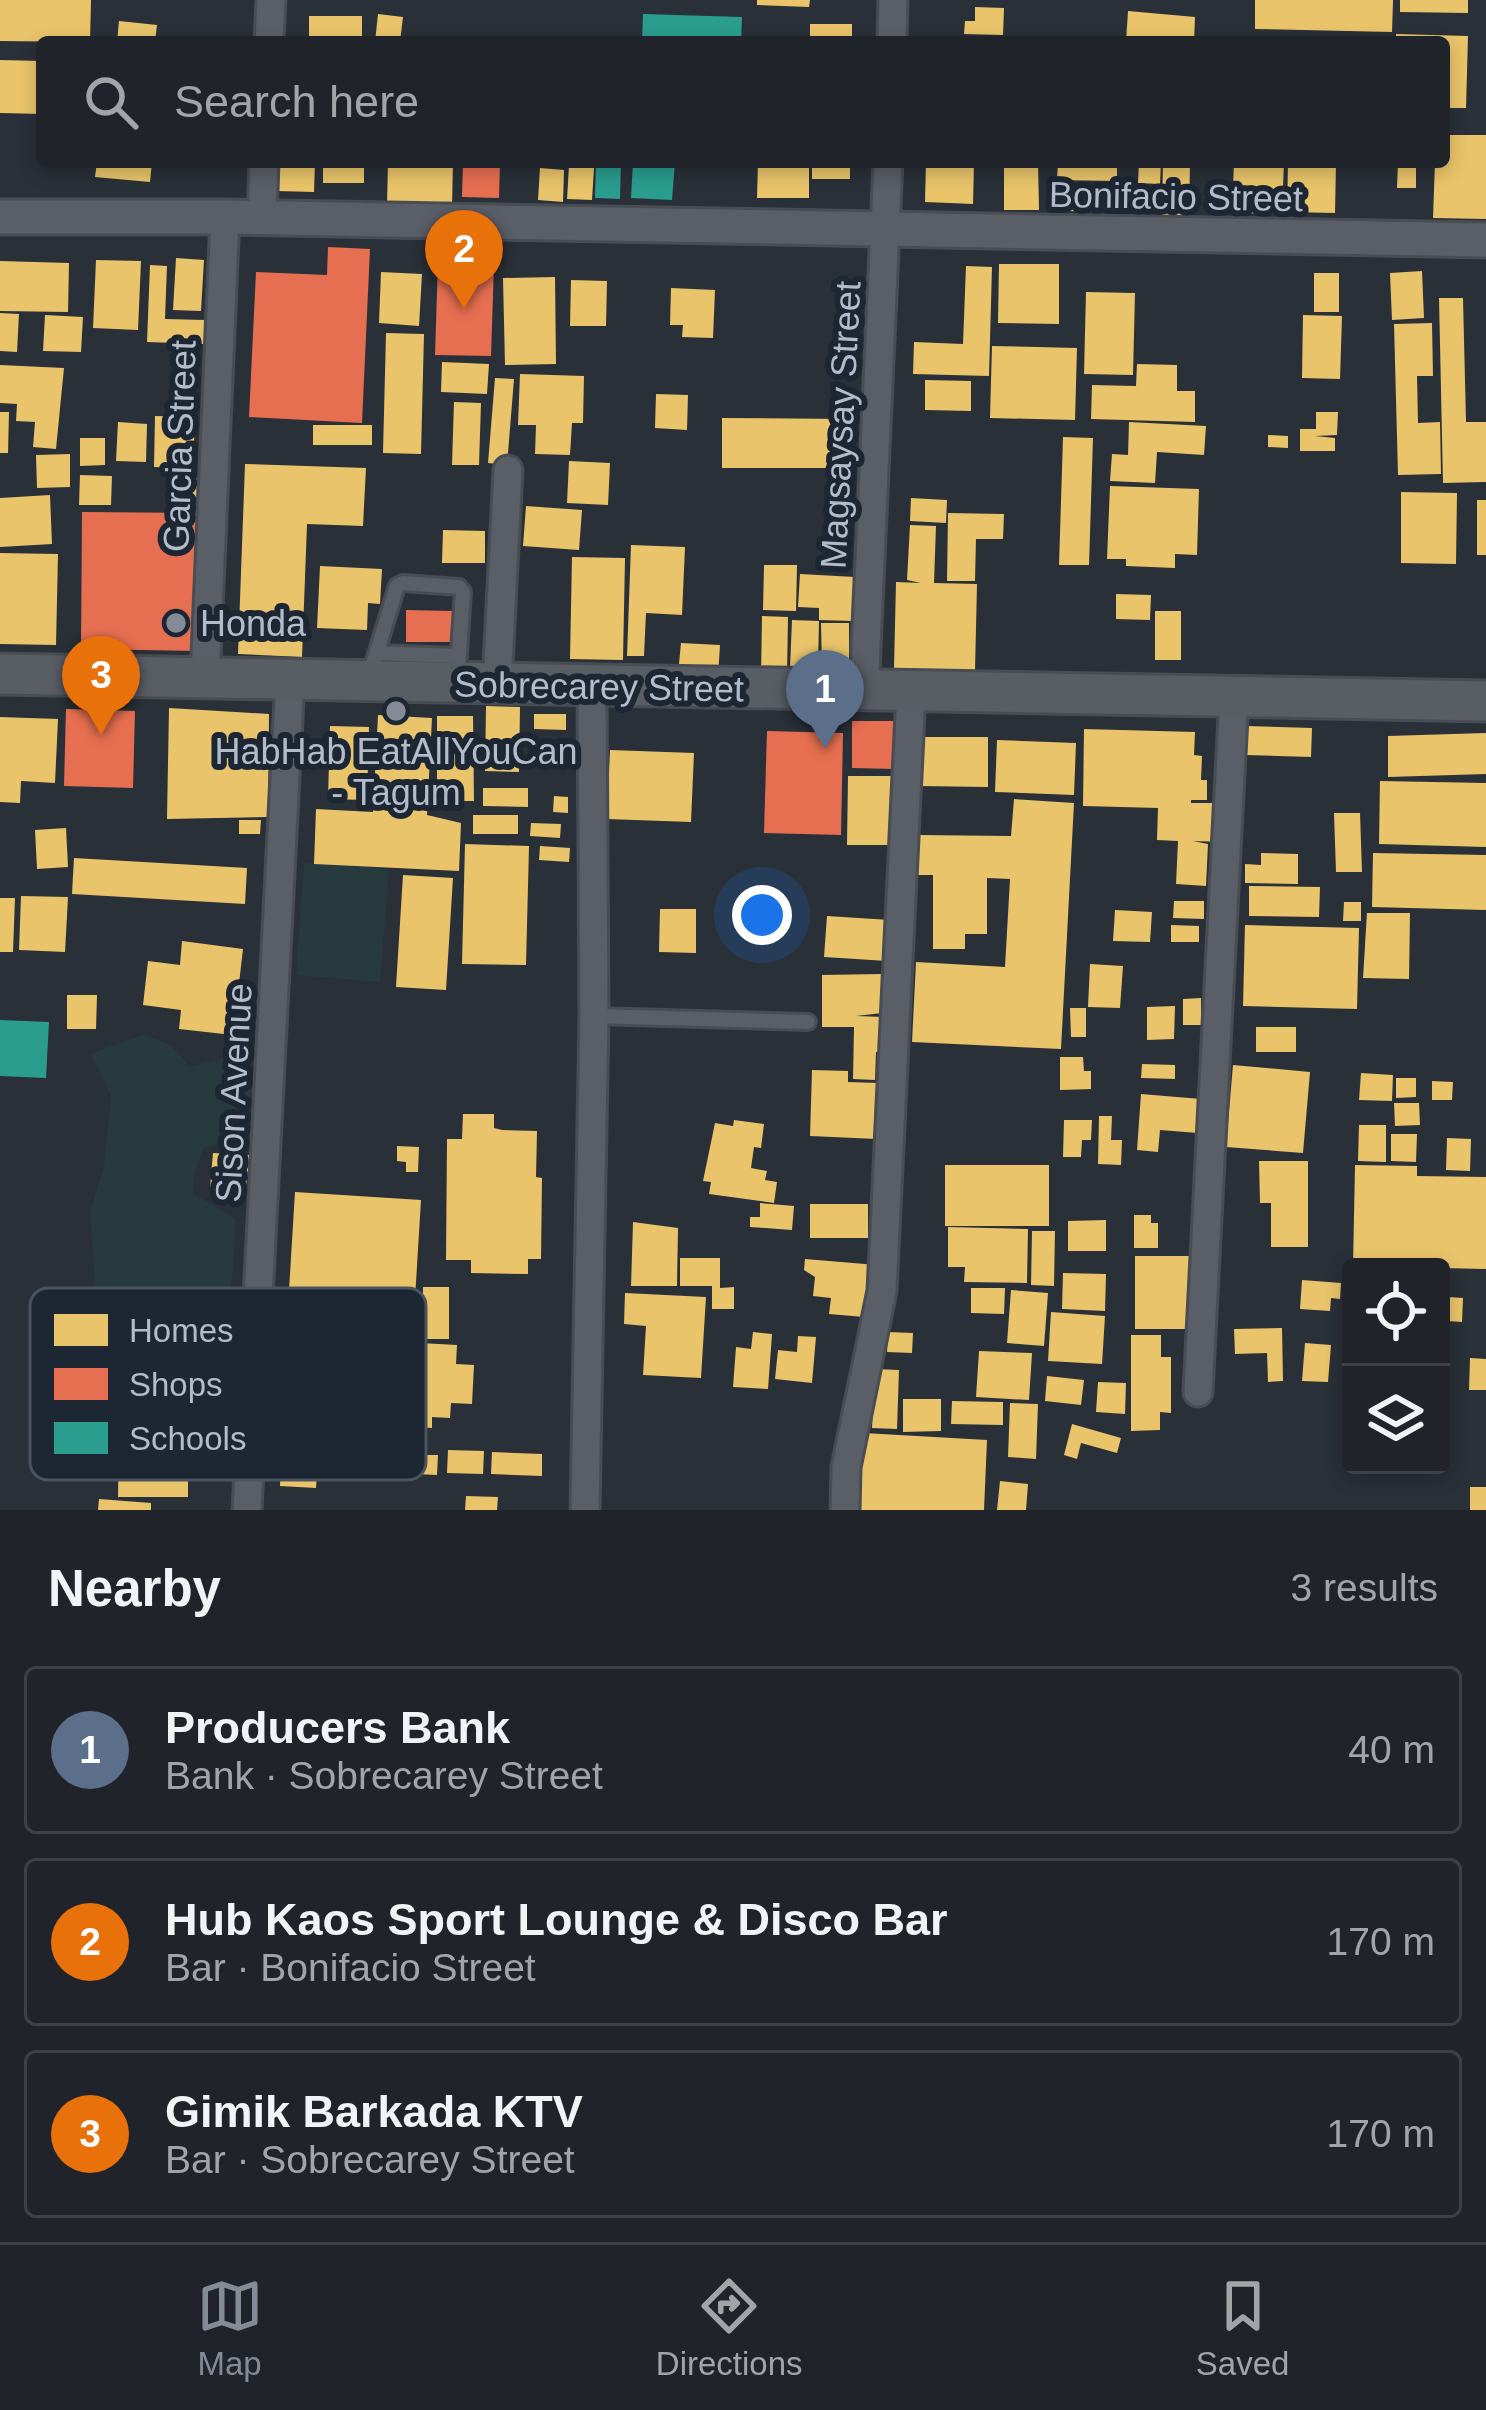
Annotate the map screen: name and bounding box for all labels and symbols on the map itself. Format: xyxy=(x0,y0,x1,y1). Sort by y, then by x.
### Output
street label: Bonifacio Street xyxy=(1049,174,1303,219)
pin: 2 xyxy=(425,210,503,309)
street label: Magsaysay Street xyxy=(812,280,869,570)
street label: Garcia Street xyxy=(155,339,204,553)
place label: Honda xyxy=(200,603,307,644)
marker: Honda xyxy=(163,610,189,636)
pin: 3 xyxy=(62,636,140,735)
pin: 1 xyxy=(786,650,864,749)
street label: Sobrecarey Street xyxy=(454,663,744,710)
marker: HabHab EatAllYouCan - Tagum xyxy=(383,698,409,724)
place label: HabHab EatAllYouCan - Tagum xyxy=(215,731,577,813)
your location xyxy=(732,885,792,945)
street label: Sison Avenue xyxy=(207,982,260,1204)
legend xyxy=(30,1288,426,1480)
text: Homes xyxy=(129,1312,234,1349)
text: Shops xyxy=(129,1366,223,1403)
text: Schools xyxy=(129,1420,246,1457)

